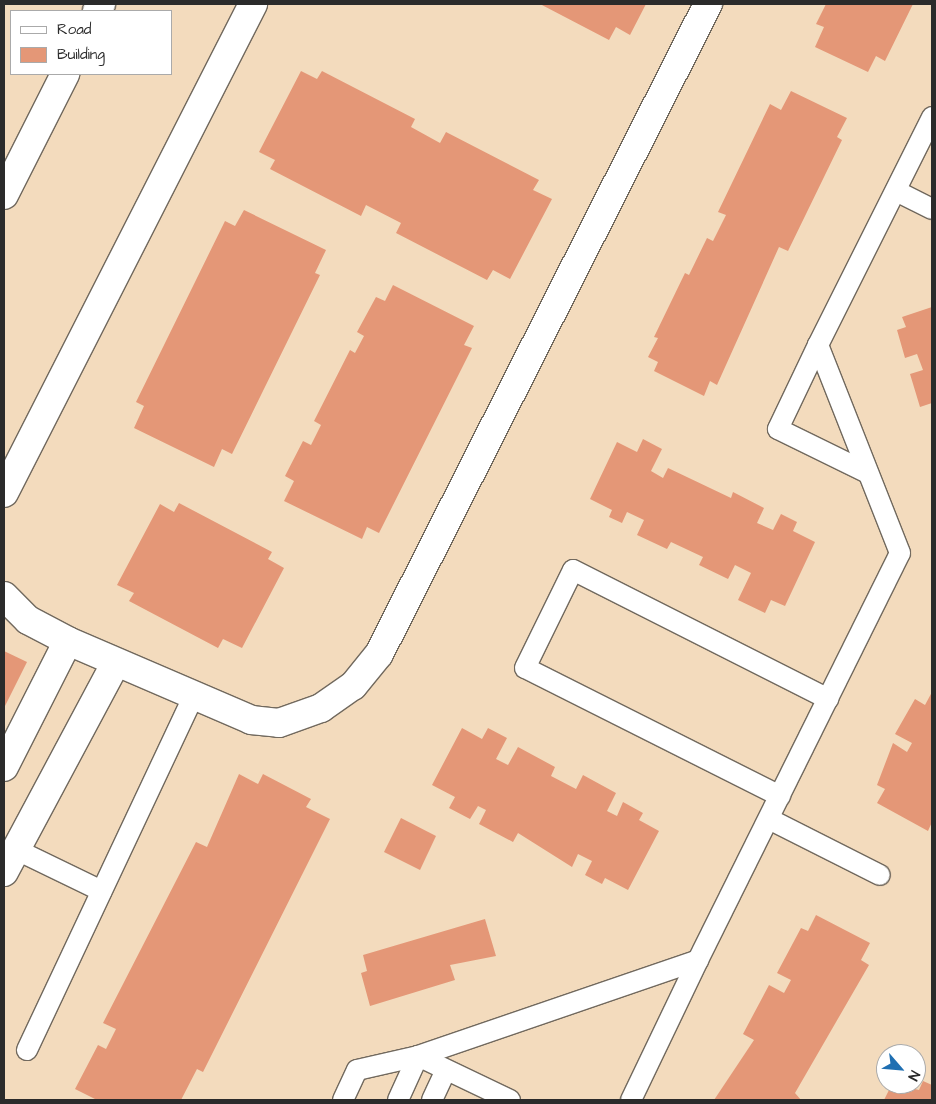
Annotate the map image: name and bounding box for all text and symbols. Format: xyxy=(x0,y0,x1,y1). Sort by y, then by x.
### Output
legend xyxy=(10,10,172,75)
text: Road xyxy=(57,19,91,40)
text: Building xyxy=(57,44,105,65)
north arrow xyxy=(876,1044,926,1094)
text: N xyxy=(903,1067,924,1084)

